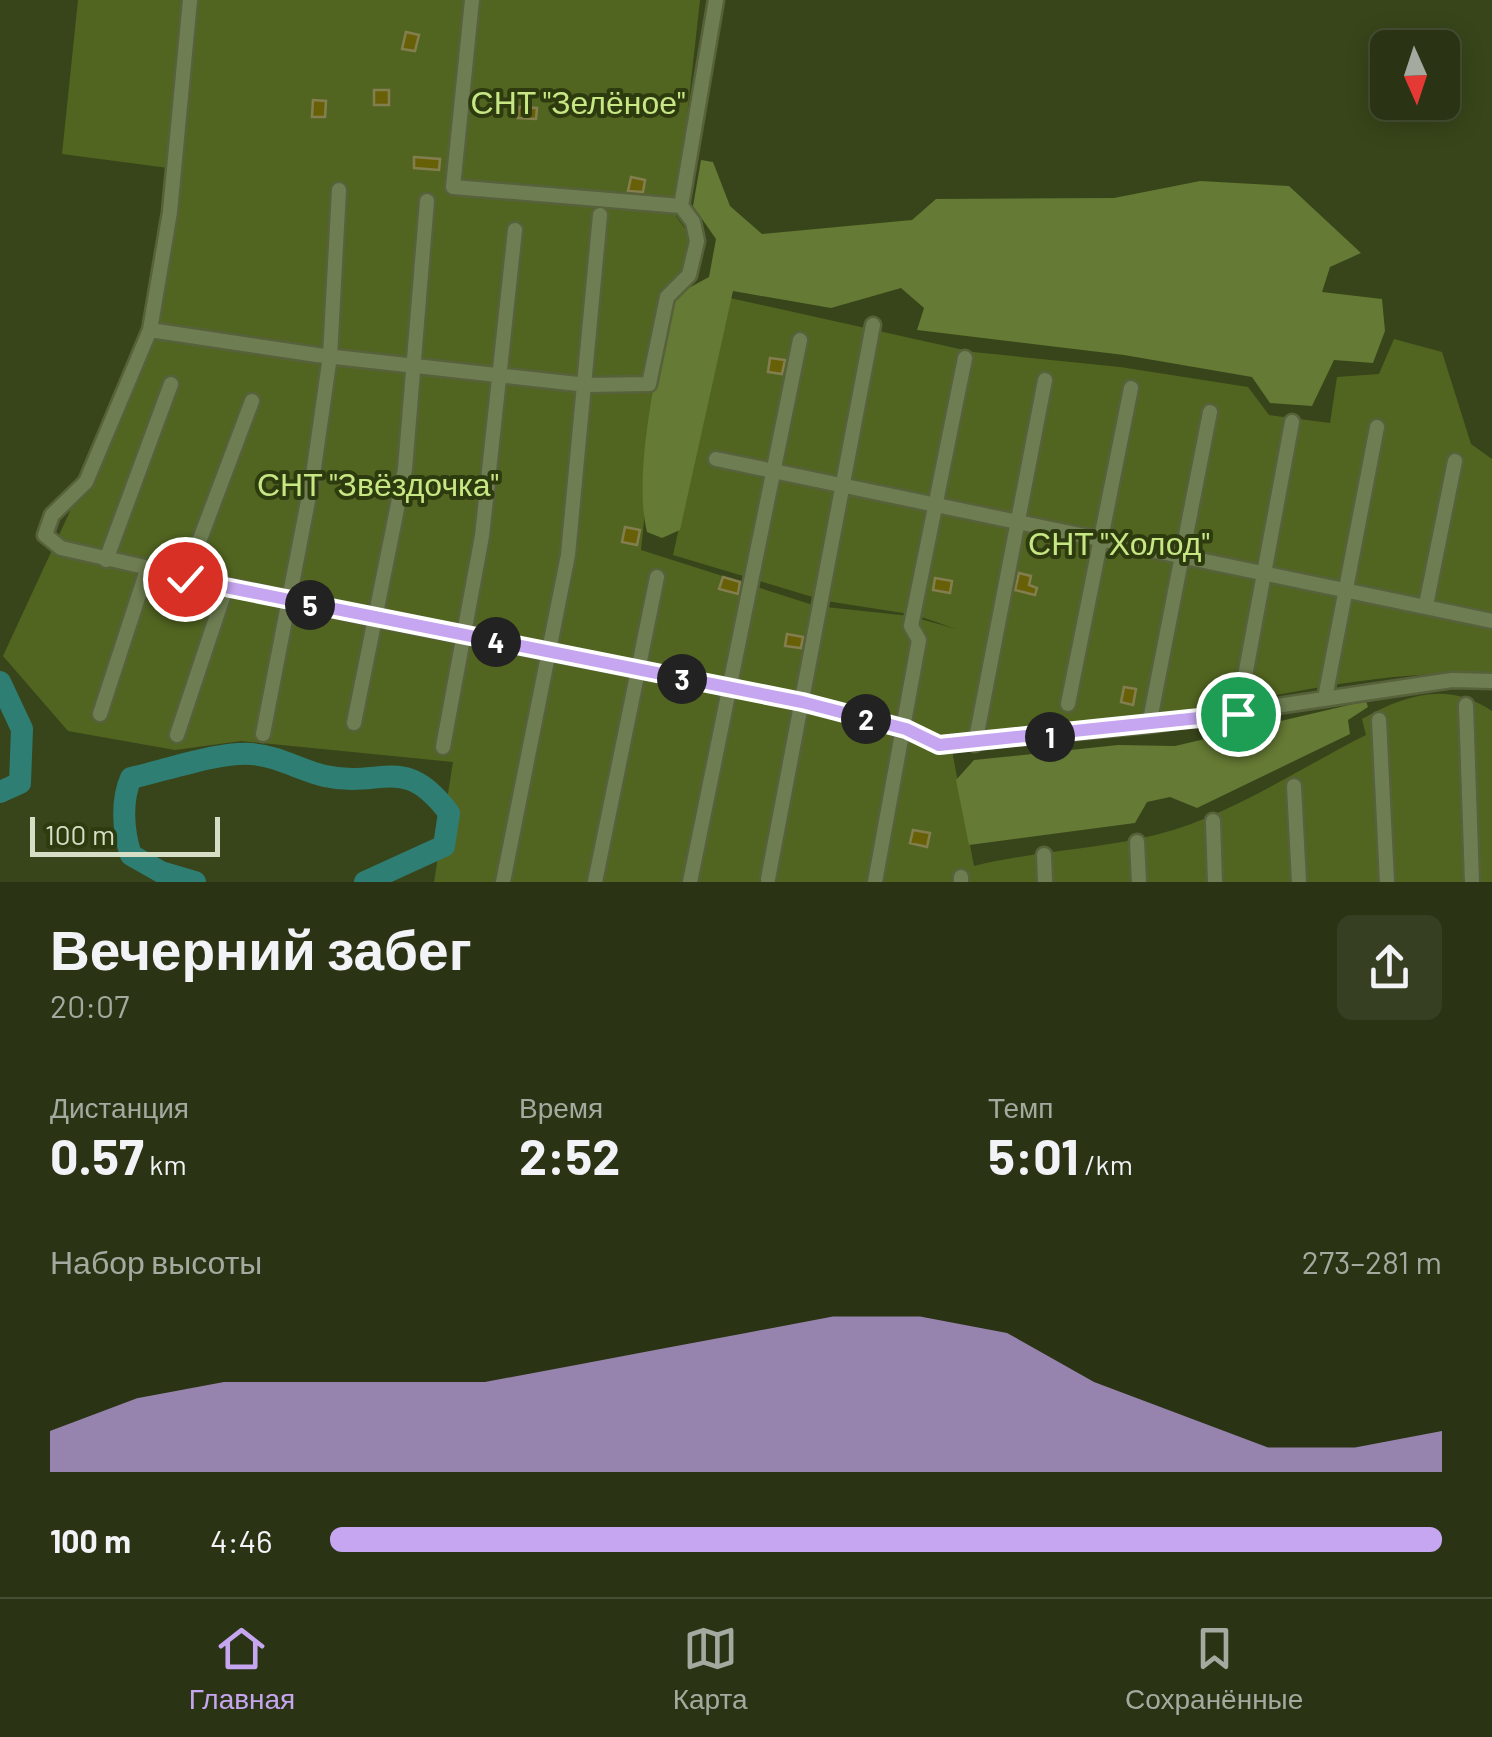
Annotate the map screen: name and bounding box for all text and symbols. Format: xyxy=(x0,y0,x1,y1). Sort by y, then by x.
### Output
north arrow xyxy=(1370,30,1460,120)
map controls xyxy=(1370,30,1460,120)
park label: СНТ "Зелёное" xyxy=(471,82,685,120)
park label: СНТ "Звёздочка" xyxy=(257,464,499,503)
park label: СНТ "Холод" xyxy=(1028,523,1210,562)
pin xyxy=(143,537,228,622)
icon: check xyxy=(158,552,213,607)
pin: 5 xyxy=(285,580,335,630)
text: 5 xyxy=(302,588,318,622)
pin: 4 xyxy=(471,617,521,667)
text: 4 xyxy=(488,625,504,659)
pin: 3 xyxy=(657,654,707,704)
text: 3 xyxy=(674,662,690,696)
pin xyxy=(1196,672,1281,757)
icon: arrive xyxy=(1211,687,1266,742)
pin: 2 xyxy=(841,694,891,744)
text: 2 xyxy=(858,702,874,736)
pin: 1 xyxy=(1025,712,1075,762)
text: 1 xyxy=(1045,720,1055,754)
scale bar xyxy=(30,812,220,856)
text: 100 m xyxy=(45,817,115,851)
text: Вечерний забег xyxy=(50,915,472,981)
button: share xyxy=(1337,915,1442,1020)
text: 20:07 xyxy=(50,986,129,1024)
text: Дистанция xyxy=(50,1090,189,1124)
text: Время xyxy=(519,1090,603,1124)
text: Темп xyxy=(988,1090,1054,1124)
text: 0.57 xyxy=(50,1125,144,1185)
text: 2:52 xyxy=(519,1125,620,1185)
text: 5:01 xyxy=(988,1125,1079,1185)
text: km xyxy=(144,1147,187,1181)
text: /km xyxy=(1079,1147,1133,1181)
text: Набор высоты xyxy=(50,1242,262,1280)
text: 273–281 m xyxy=(1302,1242,1442,1280)
text: 100 m xyxy=(50,1521,131,1559)
text: 4:46 xyxy=(210,1521,273,1559)
tab: Главная xyxy=(189,1621,295,1716)
tab: Карта xyxy=(673,1621,748,1716)
tab: Сохранённые xyxy=(1125,1621,1303,1716)

